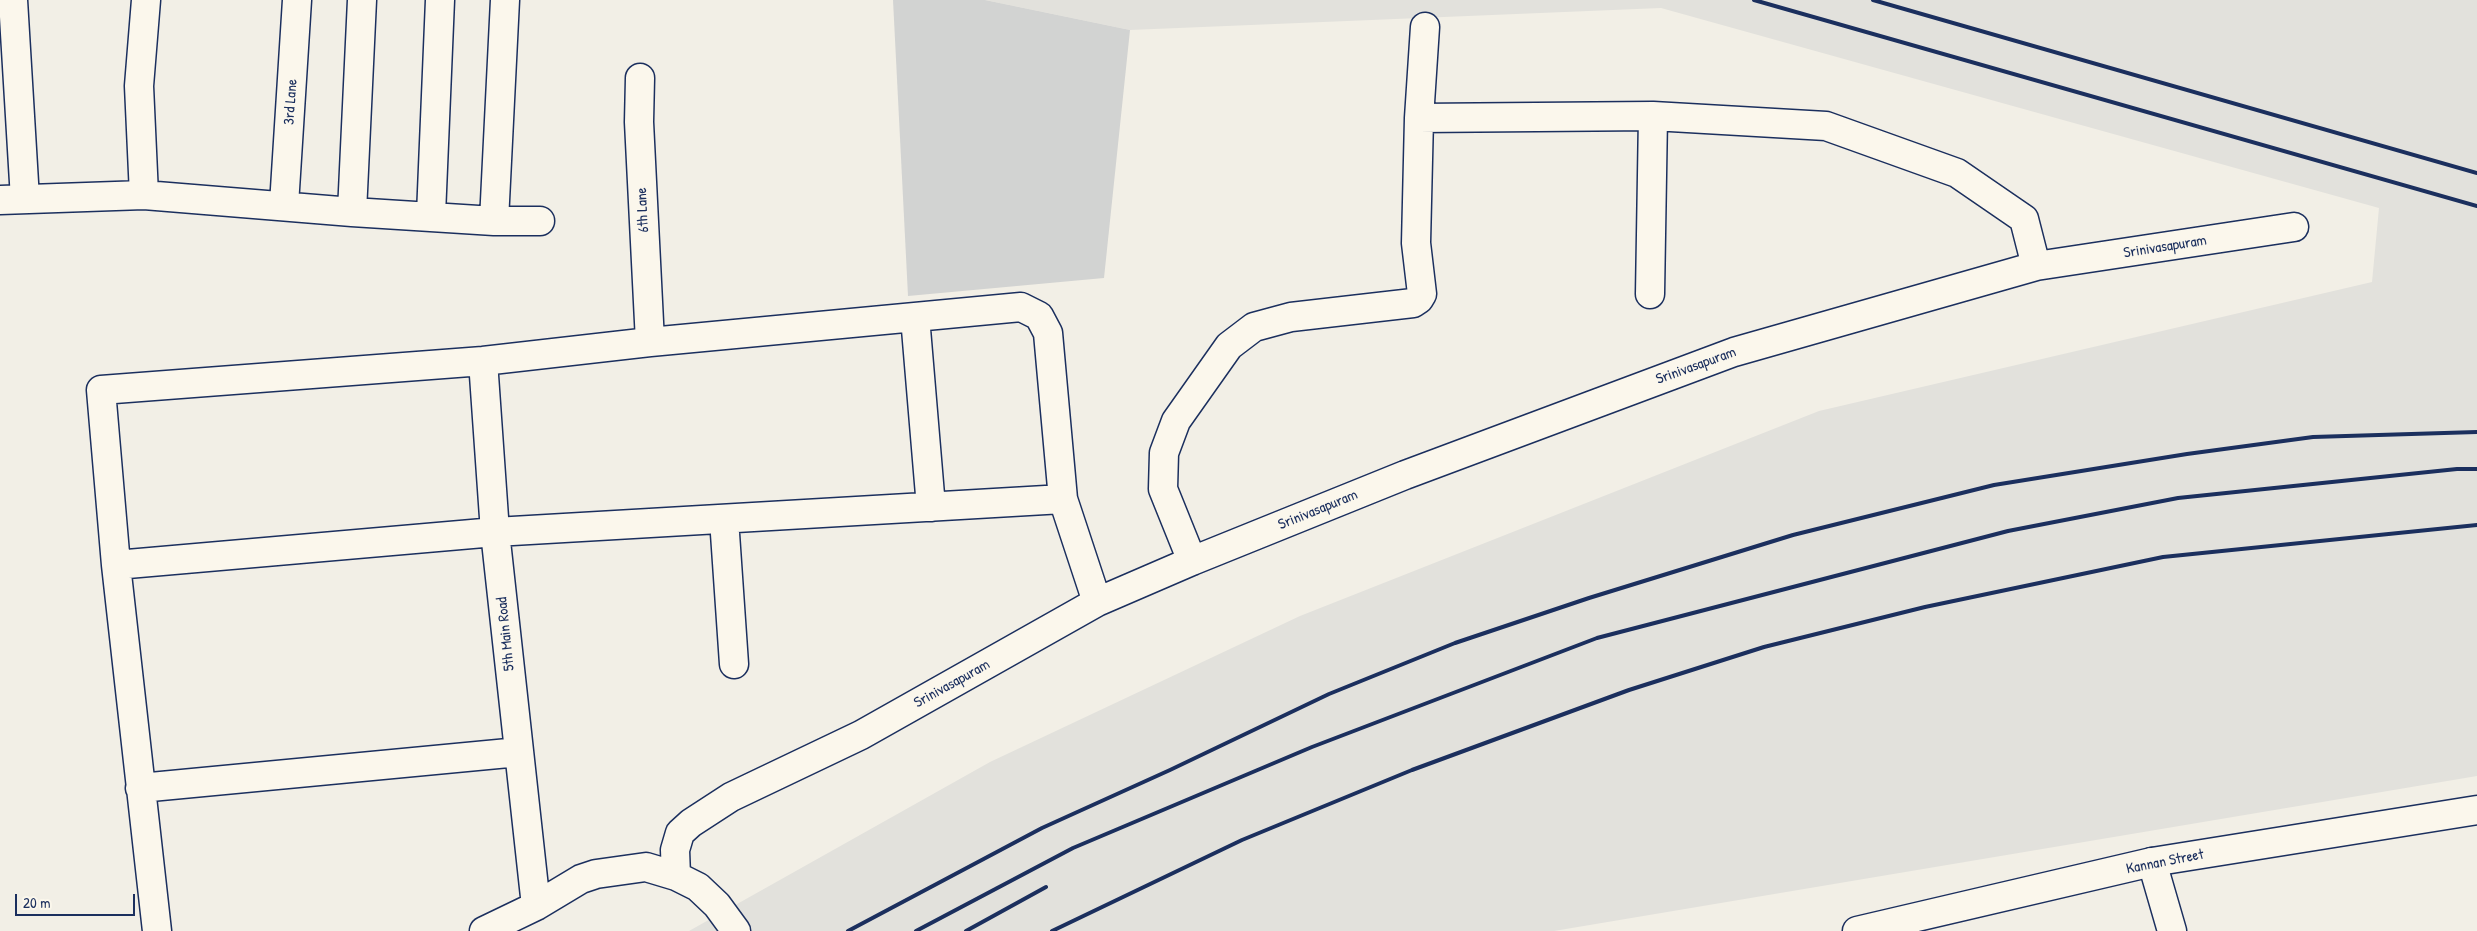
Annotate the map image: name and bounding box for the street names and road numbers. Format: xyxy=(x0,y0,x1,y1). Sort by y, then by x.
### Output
street label: 3rd Lane xyxy=(280,78,302,126)
street label: 6th Lane xyxy=(633,187,653,233)
street label: Srinivasapuram xyxy=(2122,232,2208,262)
street label: Srinivasapuram xyxy=(1653,343,1739,389)
street label: Srinivasapuram xyxy=(1276,486,1360,534)
street label: 5th Main Road xyxy=(493,596,519,672)
street label: Srinivasapuram xyxy=(911,656,993,712)
street label: Kannan Street xyxy=(2125,846,2205,878)

